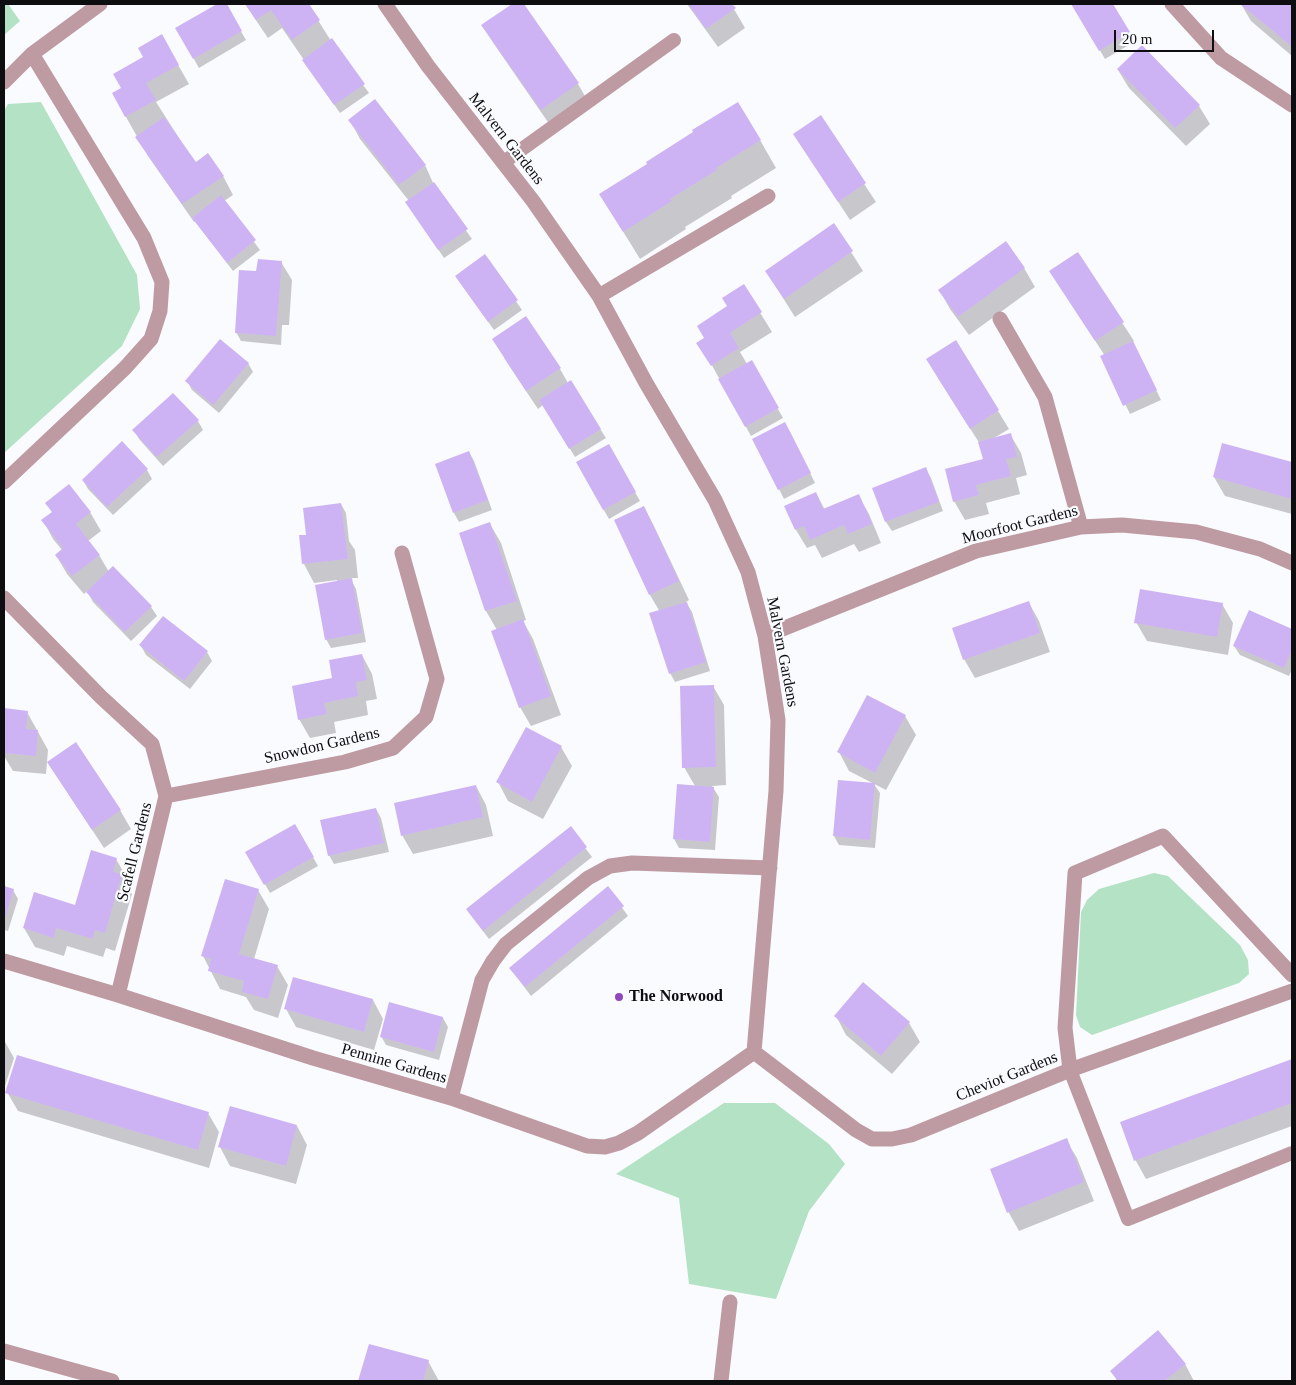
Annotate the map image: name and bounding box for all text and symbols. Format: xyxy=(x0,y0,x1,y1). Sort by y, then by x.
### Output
scale bar xyxy=(1116,20,1216,52)
text: 20 m xyxy=(1122,31,1152,47)
street label: Malvern Gardens xyxy=(464,89,548,189)
street label: Moorfoot Gardens xyxy=(960,501,1080,549)
street label: Malvern Gardens xyxy=(762,595,802,709)
street label: Snowdon Gardens xyxy=(262,723,382,769)
street label: Scafell Gardens xyxy=(113,800,157,904)
place label: The Norwood xyxy=(629,987,723,1007)
marker: The Norwood xyxy=(613,991,625,1003)
street label: Pennine Gardens xyxy=(339,1040,449,1088)
street label: Cheviot Gardens xyxy=(953,1048,1061,1106)

